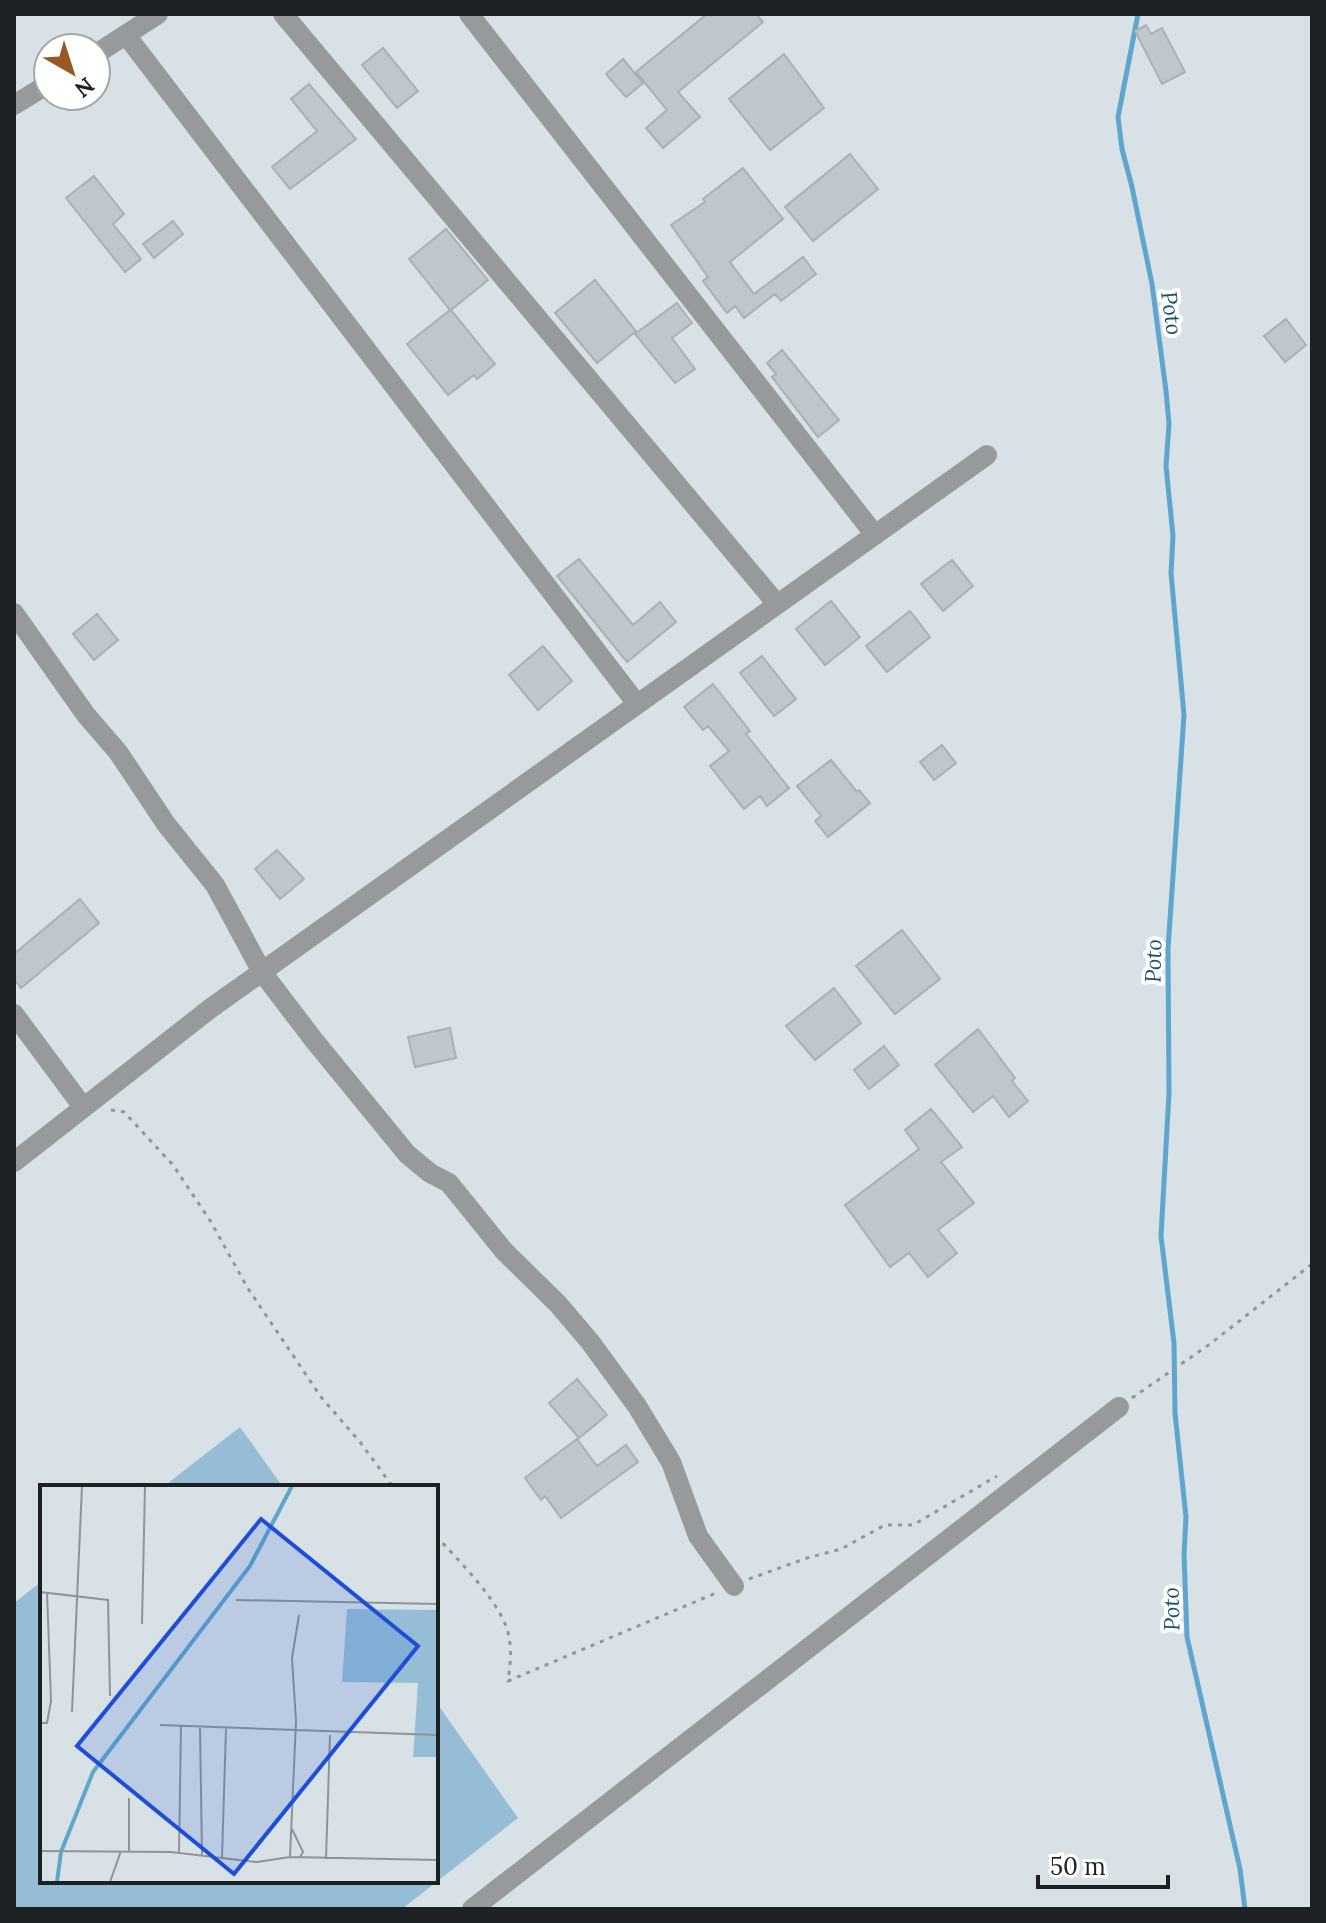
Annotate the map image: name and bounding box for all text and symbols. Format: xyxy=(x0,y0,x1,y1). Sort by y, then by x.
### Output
north arrow xyxy=(32,32,112,112)
text: N xyxy=(69,71,100,104)
water label: Poto xyxy=(1155,289,1189,337)
water label: Poto xyxy=(1139,939,1167,983)
inset map xyxy=(40,1485,438,1883)
water label: Poto xyxy=(1157,1587,1185,1631)
scale bar xyxy=(1038,1839,1168,1889)
text: 50 m xyxy=(1050,1851,1106,1882)

